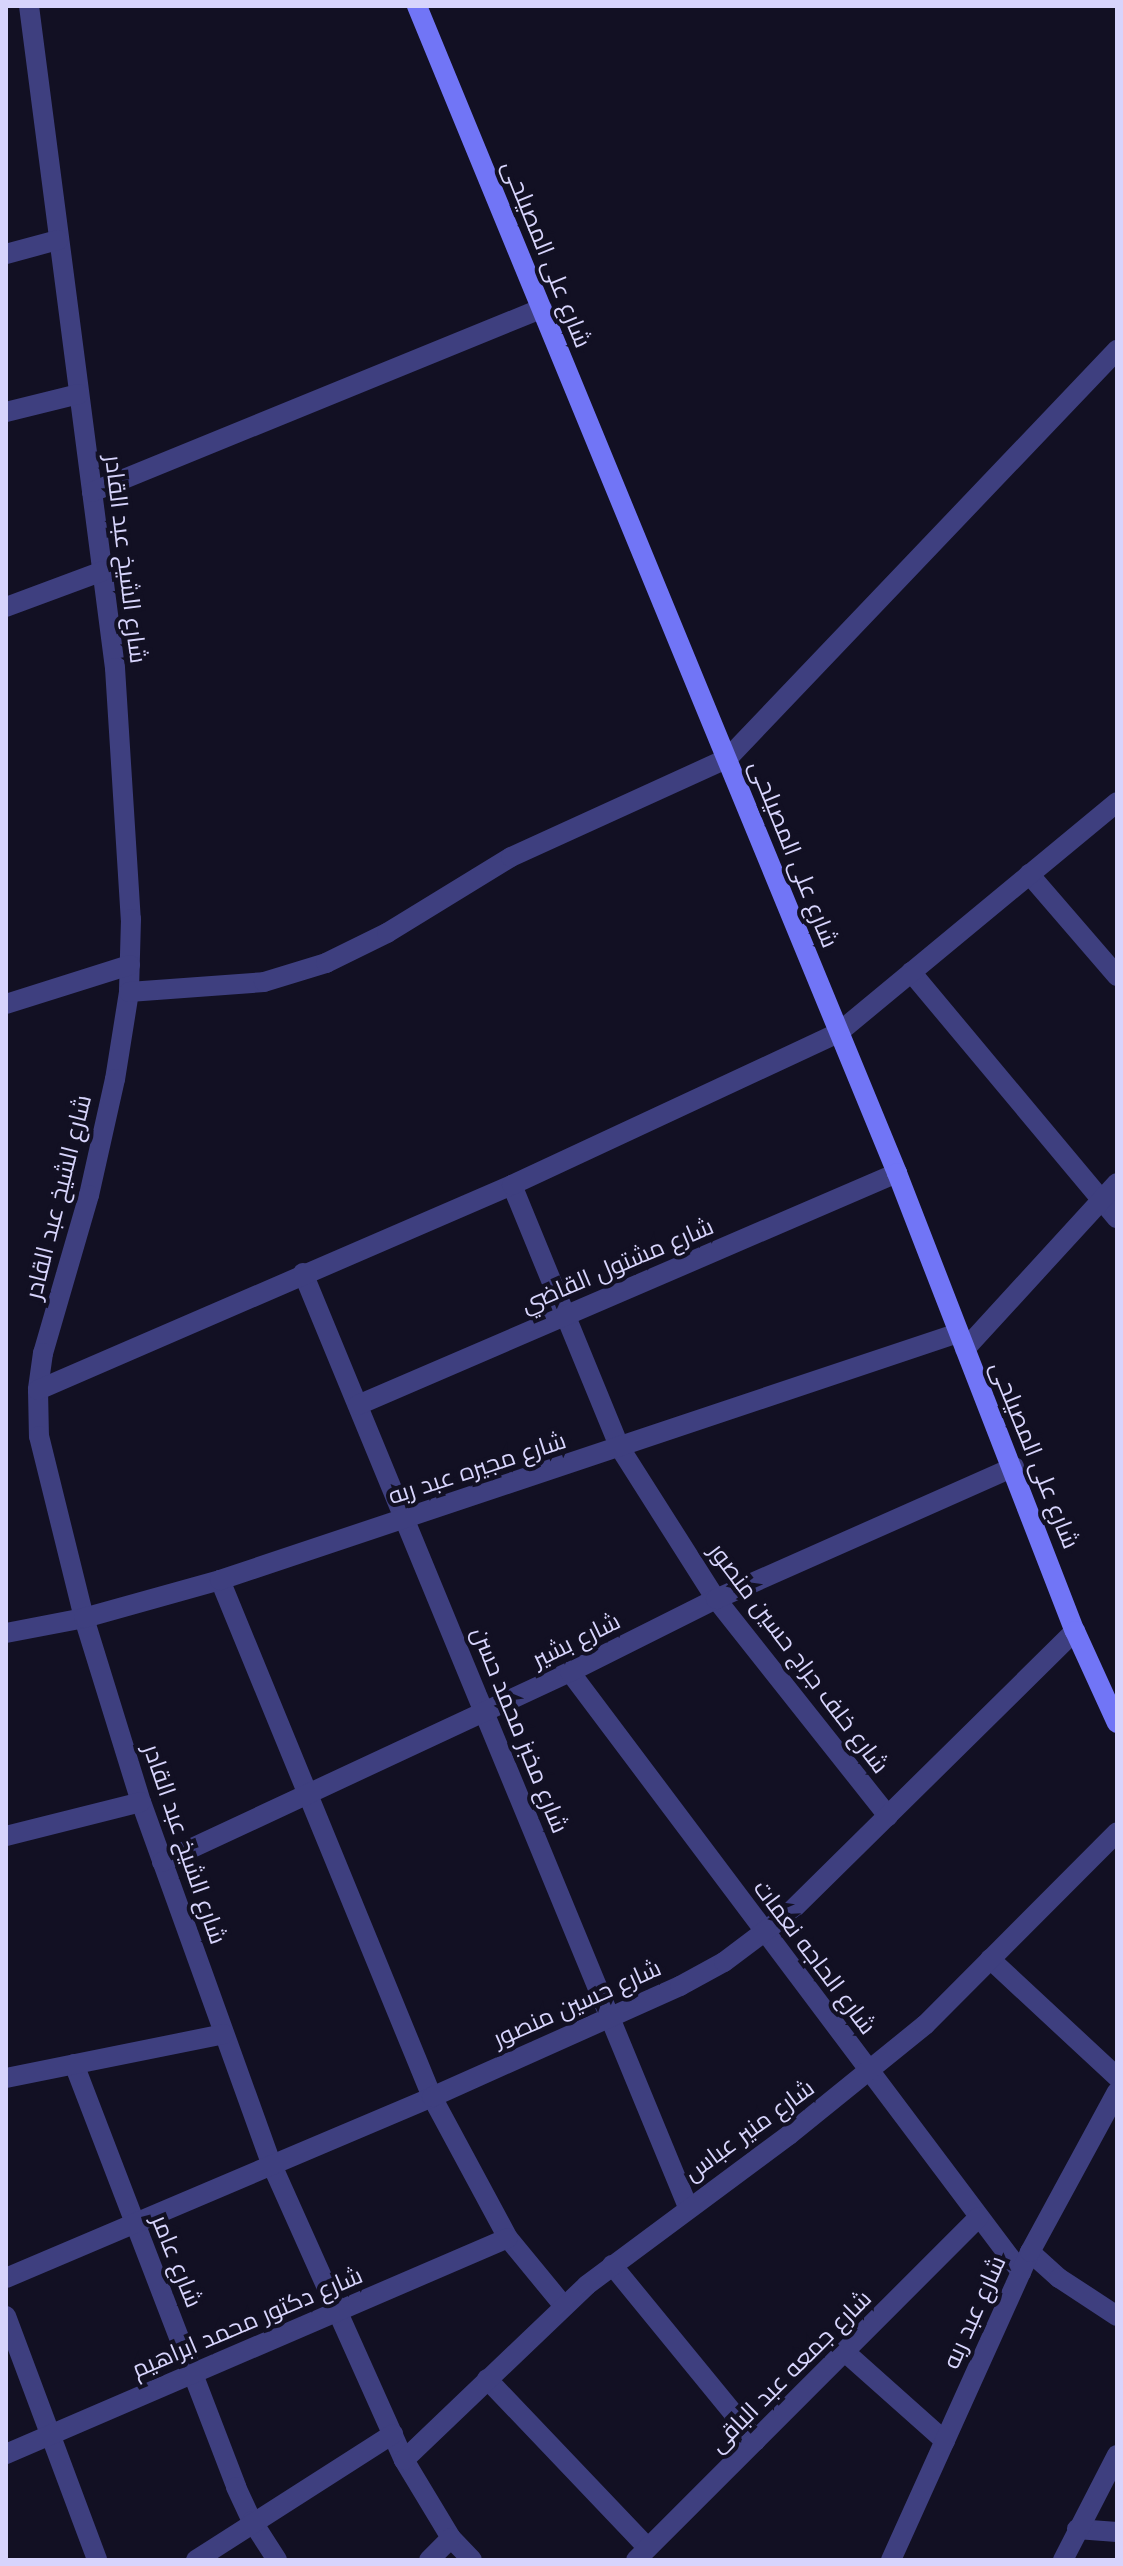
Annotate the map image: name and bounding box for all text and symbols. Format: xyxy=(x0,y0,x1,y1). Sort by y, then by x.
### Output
street label: شارع على المصيلحى xyxy=(496,156,598,352)
street label: شارع الشيخ عبد القادر xyxy=(99,453,153,665)
street label: شارع على المصيلحى xyxy=(743,756,845,952)
street label: شارع الشيخ عبد القادر xyxy=(19,1092,97,1302)
street label: شارع مشتول القاضي xyxy=(516,1211,718,1319)
street label: شارع على المصيلحى xyxy=(984,1357,1086,1553)
street label: شارع مجيره عبد ربه xyxy=(384,1426,570,1510)
street label: شارع خلف جراج حسين منصور xyxy=(703,1537,895,1779)
street label: شارع بشير xyxy=(527,1606,625,1674)
street label: شارع مخبز محمد حسن xyxy=(465,1623,575,1837)
street label: شارع الشيخ عبد القادر xyxy=(137,1740,233,1948)
street label: شارع الحاجه نعمات xyxy=(748,1874,882,2040)
street label: شارع حسين منصور xyxy=(489,1953,665,2053)
street label: شارع منير عباس xyxy=(678,2073,820,2187)
street label: شارع عامر xyxy=(145,2211,209,2311)
street label: شارع عبد ربه xyxy=(936,2251,1012,2373)
street label: شارع دكتور محمد ابراهيم xyxy=(127,2260,367,2384)
street label: شارع جمعه عبد الباقى xyxy=(703,2284,877,2458)

